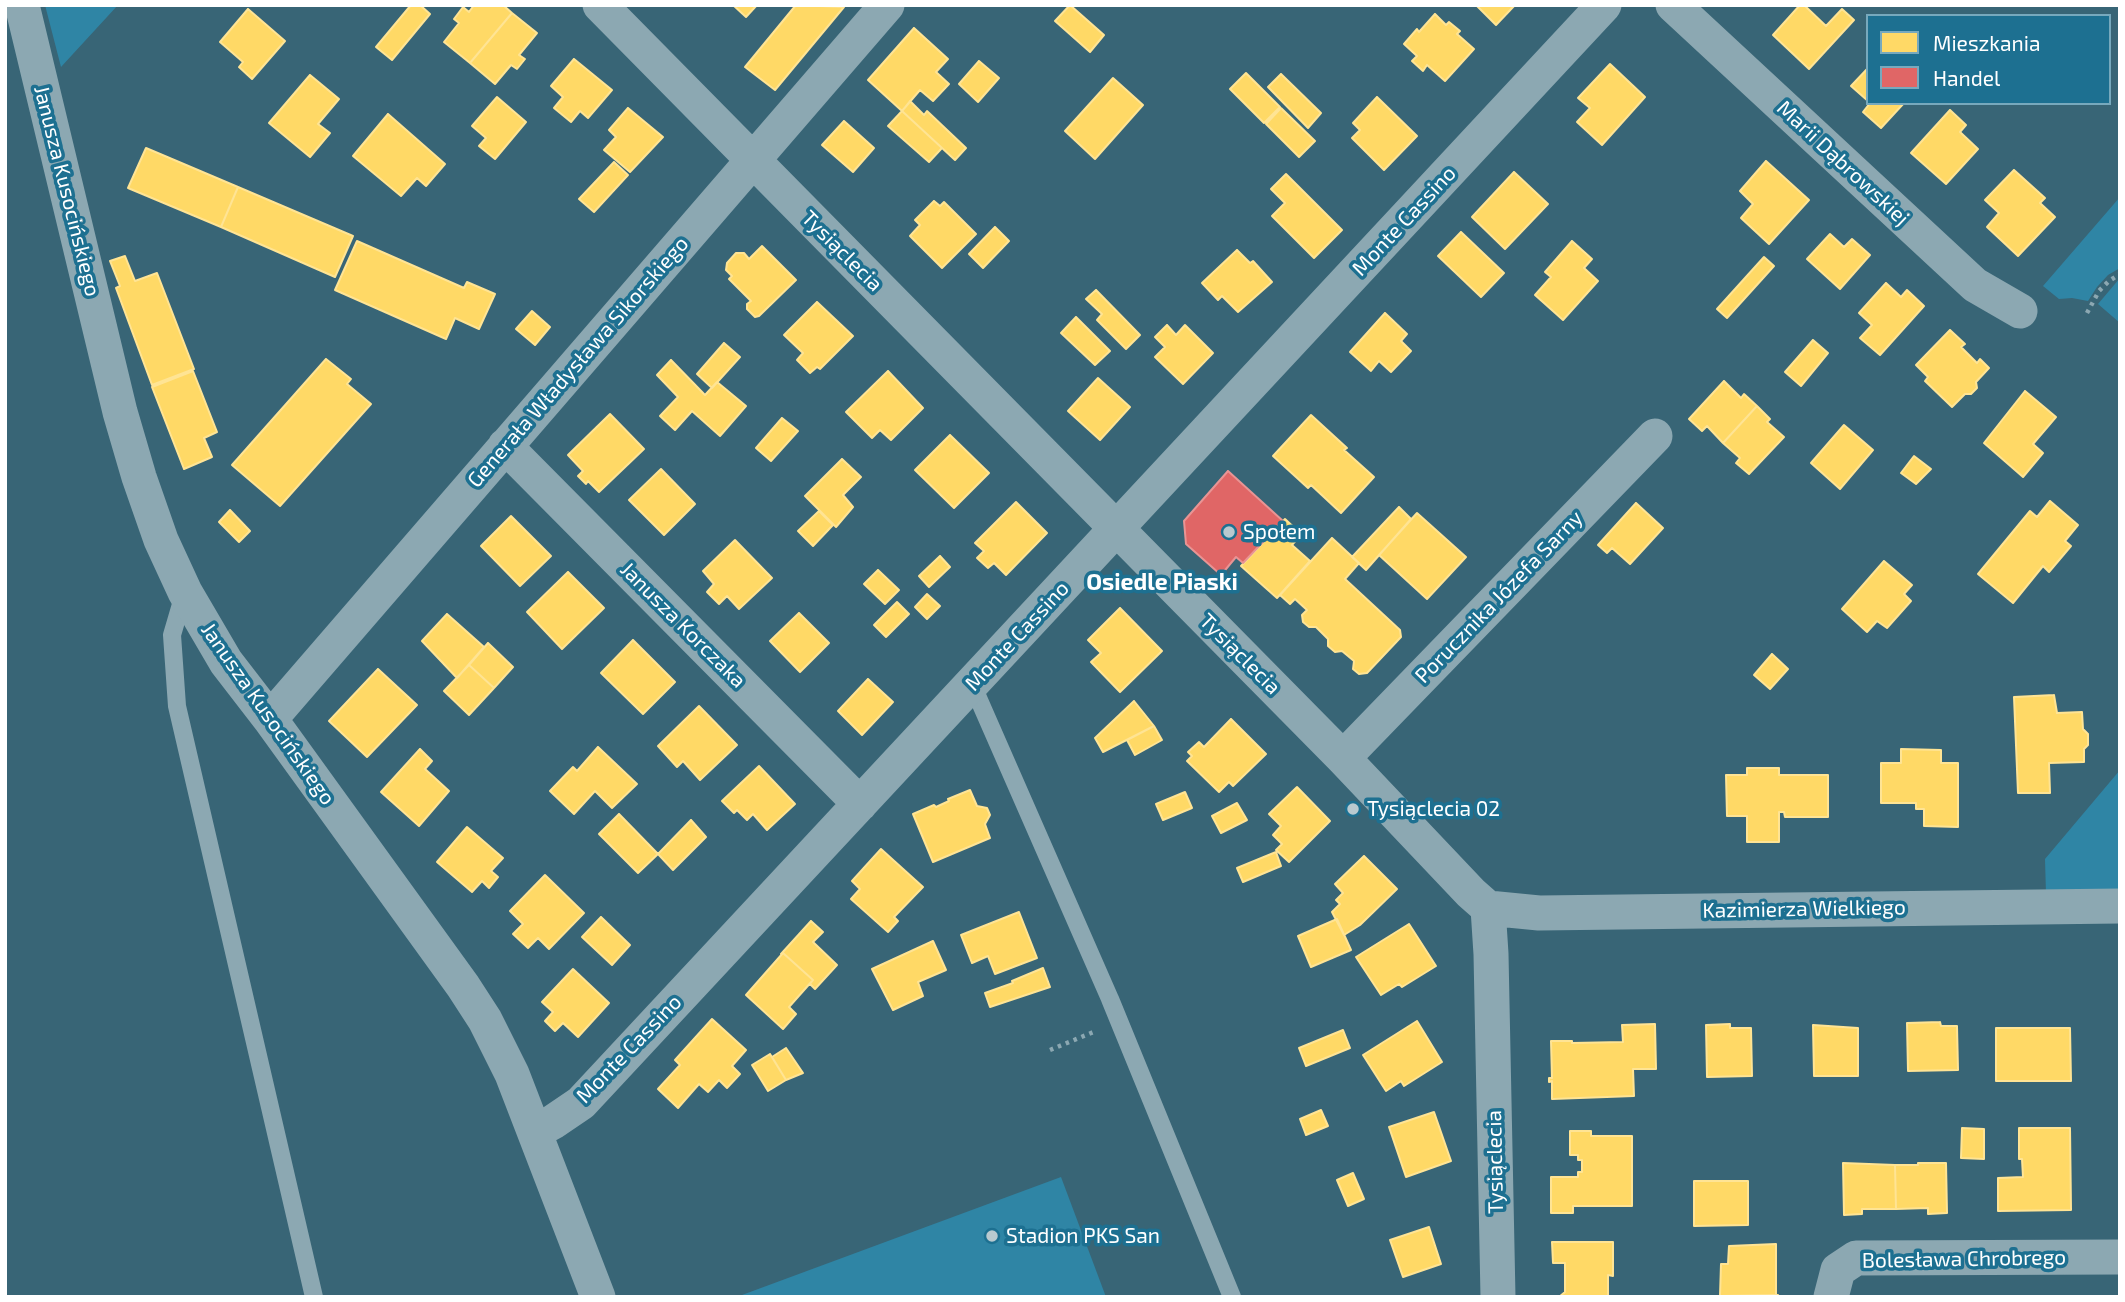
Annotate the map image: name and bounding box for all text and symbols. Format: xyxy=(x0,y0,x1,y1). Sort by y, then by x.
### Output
legend xyxy=(1866,14,2111,105)
text: Mieszkania xyxy=(1933,30,2040,55)
text: Handel xyxy=(1933,65,2000,90)
street label: Janusza Kusocińskiego xyxy=(29,83,105,299)
street label: Marii Dąbrowskiej xyxy=(1772,95,1914,231)
street label: Monte Cassino xyxy=(1347,161,1461,281)
street label: Tysiąclecia xyxy=(796,205,888,297)
street label: Generała Władysława Sikorskiego xyxy=(462,231,694,493)
street label: Porucznika Józefa Sarny xyxy=(1410,505,1588,689)
place label: Społem xyxy=(1243,519,1315,545)
marker: Społem xyxy=(1221,524,1237,540)
street label: Janusza Korczaka xyxy=(615,557,751,693)
district label: Osiedle Piaski xyxy=(1086,568,1238,596)
street label: Monte Cassino xyxy=(960,576,1074,696)
street label: Tysiąclecia xyxy=(1194,608,1286,700)
street label: Janusza Kusocińskiego xyxy=(196,618,340,810)
place label: Tysiąclecia 02 xyxy=(1367,796,1500,822)
marker: Tysiąclecia 02 xyxy=(1345,801,1361,817)
street label: Kazimierza Wielkiego xyxy=(1702,895,1906,923)
street label: Monte Cassino xyxy=(571,990,687,1108)
street label: Tysiąclecia xyxy=(1481,1110,1509,1214)
place label: Stadion PKS San xyxy=(1006,1223,1160,1249)
marker: Stadion PKS San xyxy=(984,1228,1000,1244)
street label: Bolesława Chrobrego xyxy=(1862,1245,2066,1273)

